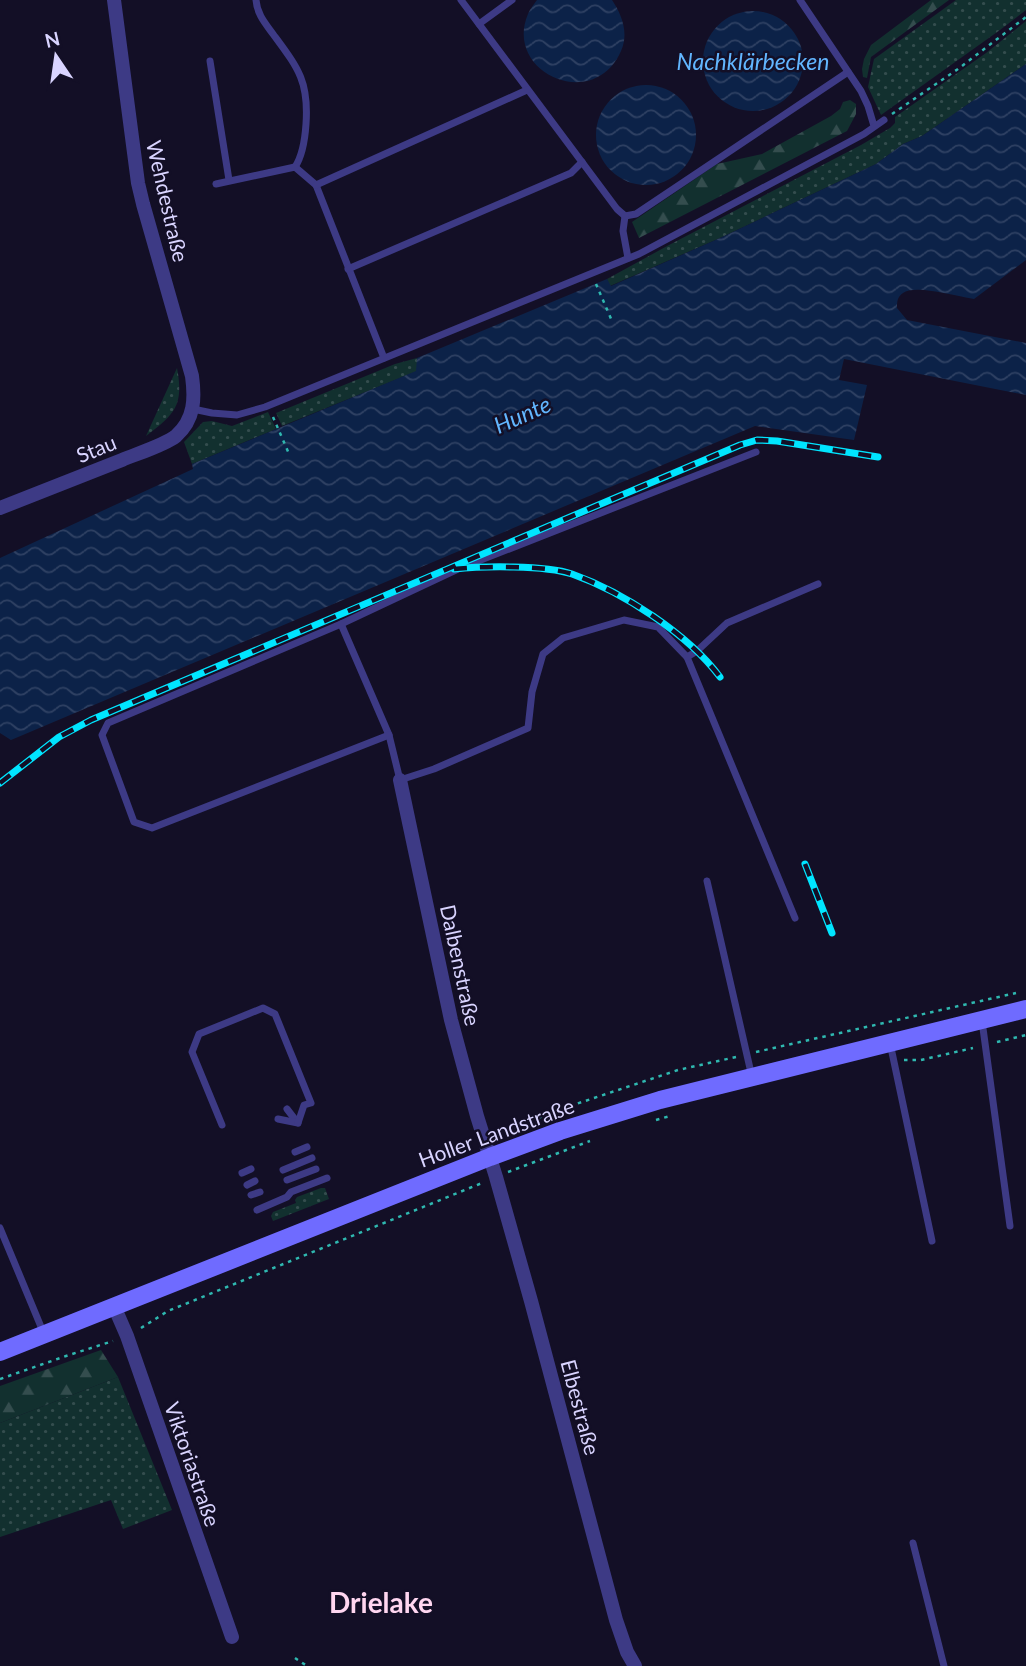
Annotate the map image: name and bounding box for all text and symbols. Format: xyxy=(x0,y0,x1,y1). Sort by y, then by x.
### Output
north arrow xyxy=(21,21,91,91)
text: N xyxy=(42,26,62,52)
water label: Nachklärbecken xyxy=(676,47,830,75)
street label: Wehdestraße xyxy=(142,138,194,264)
water label: Hunte xyxy=(489,389,555,439)
street label: Stau xyxy=(72,429,120,467)
street label: Dalbenstraße xyxy=(436,902,486,1028)
street label: Holler Landstraße xyxy=(415,1092,577,1172)
street label: Elbestraße xyxy=(556,1357,606,1457)
street label: Viktoriastraße xyxy=(160,1398,226,1530)
district label: Drielake xyxy=(329,1585,433,1619)

